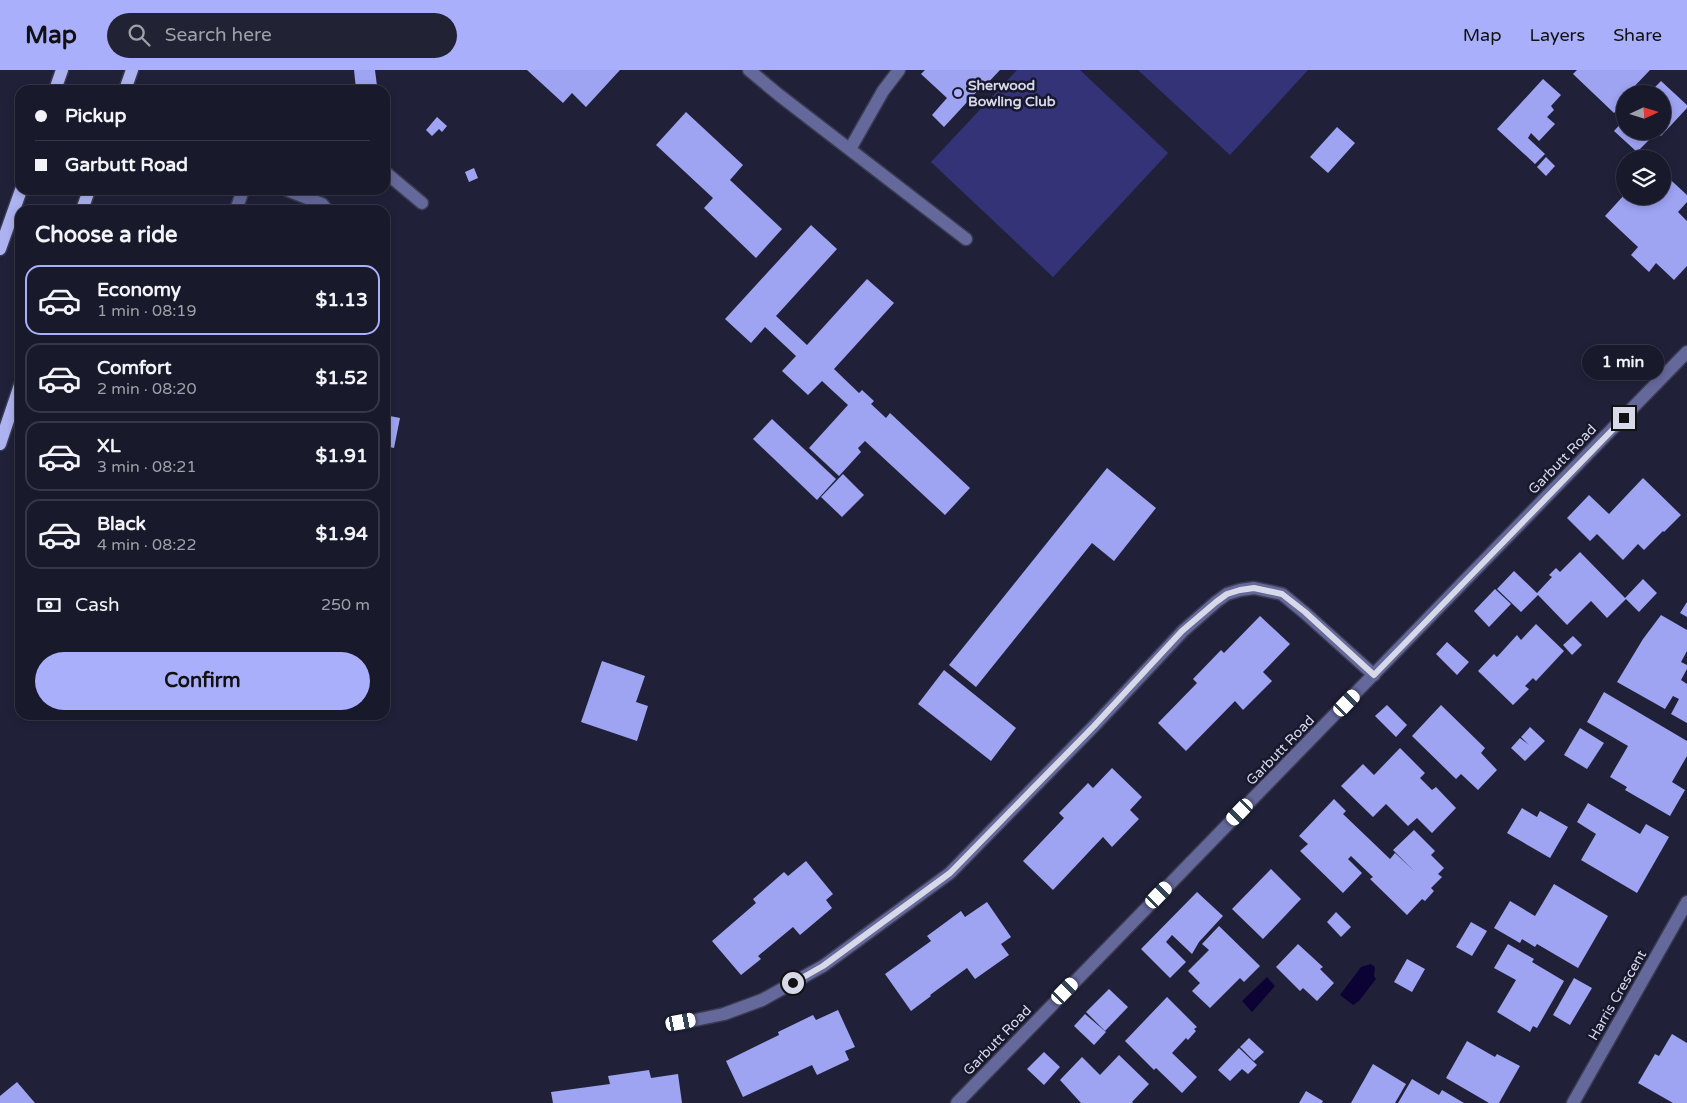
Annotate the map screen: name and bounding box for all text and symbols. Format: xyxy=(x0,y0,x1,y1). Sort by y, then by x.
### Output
search box xyxy=(107,13,457,58)
text: Map xyxy=(25,21,77,50)
icon: search xyxy=(125,21,153,49)
text: Search here xyxy=(165,24,272,46)
text: Map xyxy=(1463,24,1502,46)
text: Layers xyxy=(1530,24,1585,46)
text: Share xyxy=(1613,24,1662,46)
place label: Sherwood Bowling Club xyxy=(968,77,1056,110)
north arrow xyxy=(1616,85,1671,140)
map controls xyxy=(1616,85,1671,205)
marker: Sherwood Bowling Club xyxy=(952,87,964,99)
text: Pickup xyxy=(65,105,126,127)
button: layers xyxy=(1616,150,1671,205)
text: Garbutt Road xyxy=(65,154,188,176)
text: Choose a ride xyxy=(35,222,178,248)
icon: car xyxy=(37,278,82,323)
text: Economy xyxy=(97,279,181,301)
text: $1.13 xyxy=(316,289,368,311)
text: 1 min · 08:19 xyxy=(97,301,196,321)
callout: 1 min xyxy=(1583,346,1665,380)
text: 1 min xyxy=(1602,352,1644,372)
icon: car xyxy=(37,356,82,401)
text: Comfort xyxy=(97,357,171,379)
text: $1.52 xyxy=(316,367,368,389)
text: 2 min · 08:20 xyxy=(97,379,196,399)
route end xyxy=(1613,407,1635,429)
street label: Garbutt Road xyxy=(1525,421,1600,498)
icon: car xyxy=(37,434,82,479)
text: XL xyxy=(97,435,121,457)
text: $1.91 xyxy=(316,445,368,467)
text: 3 min · 08:21 xyxy=(97,457,196,477)
icon: car xyxy=(37,512,82,557)
text: Black xyxy=(97,513,146,535)
text: $1.94 xyxy=(316,523,368,545)
text: 4 min · 08:22 xyxy=(97,535,196,555)
icon: cash xyxy=(35,591,63,619)
text: Cash xyxy=(75,594,120,616)
text: 250 m xyxy=(321,595,370,615)
button: Confirm xyxy=(35,652,370,710)
car xyxy=(1331,687,1362,719)
street label: Garbutt Road xyxy=(1243,712,1318,789)
car xyxy=(1224,796,1255,828)
car xyxy=(1143,879,1174,911)
street label: Harris Crescent xyxy=(1585,947,1650,1043)
route start xyxy=(782,972,804,994)
car xyxy=(1049,975,1080,1007)
street label: Garbutt Road xyxy=(960,1002,1035,1079)
car xyxy=(664,1012,697,1032)

